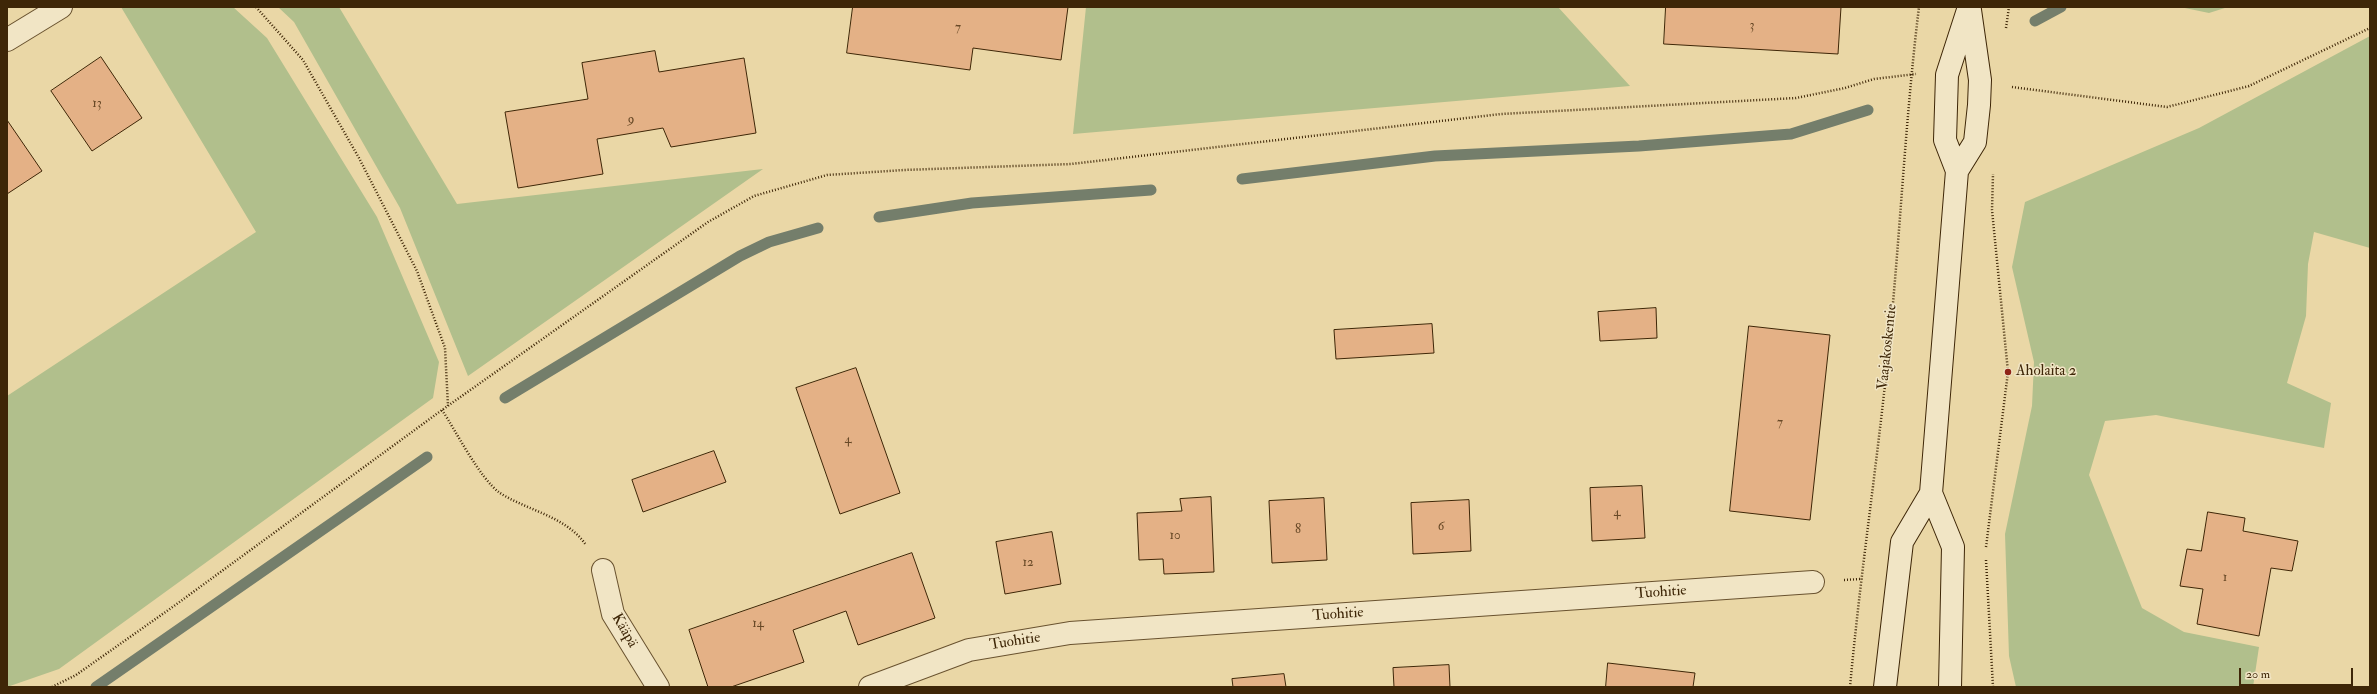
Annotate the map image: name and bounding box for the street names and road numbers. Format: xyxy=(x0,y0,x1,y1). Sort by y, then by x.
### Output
street label: Vaajakoskentie xyxy=(1875,303,1901,391)
street label: Tuohitie xyxy=(1635,582,1687,604)
street label: Tuohitie xyxy=(1312,604,1364,626)
street label: Kääpä xyxy=(607,611,641,651)
street label: Tuohitie xyxy=(988,629,1042,655)

